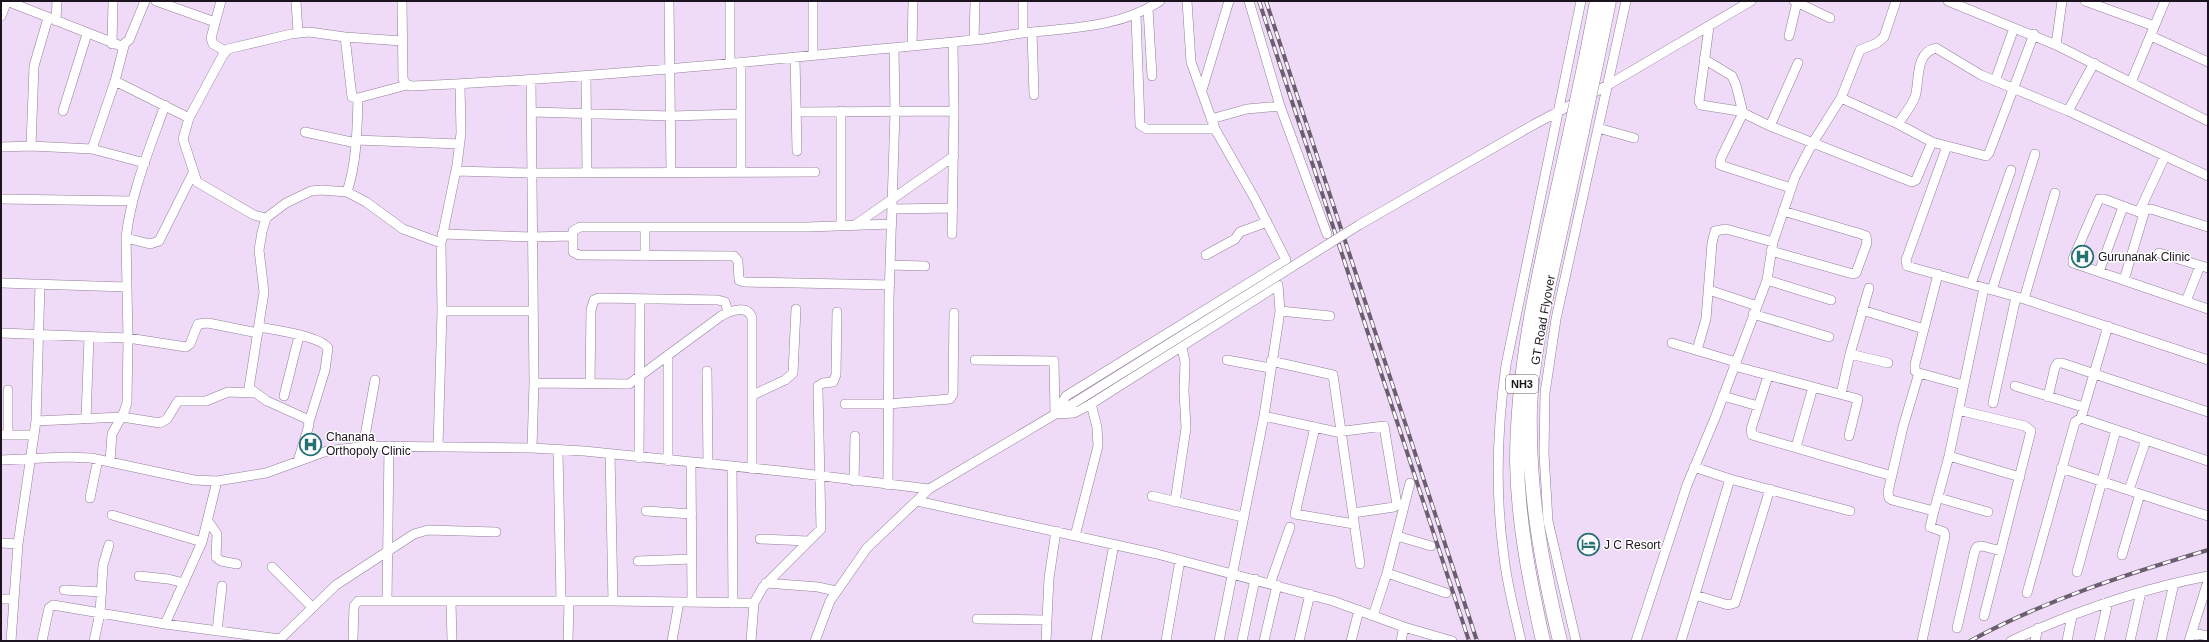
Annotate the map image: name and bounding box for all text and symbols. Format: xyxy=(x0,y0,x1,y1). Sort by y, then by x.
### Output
hospital icon: Gurunanak Clinic xyxy=(2070,244,2096,270)
place label: Gurunanak Clinic xyxy=(2098,250,2190,264)
street label: GT Road Flyover xyxy=(1528,274,1558,366)
road number: NH3 xyxy=(1506,375,1538,393)
place label: Chanana Orthopoly Clinic xyxy=(326,430,411,458)
hospital icon: Chanana Orthopoly Clinic xyxy=(297,431,323,457)
hotel icon: J C Resort xyxy=(1576,532,1602,558)
place label: J C Resort xyxy=(1604,538,1661,552)

